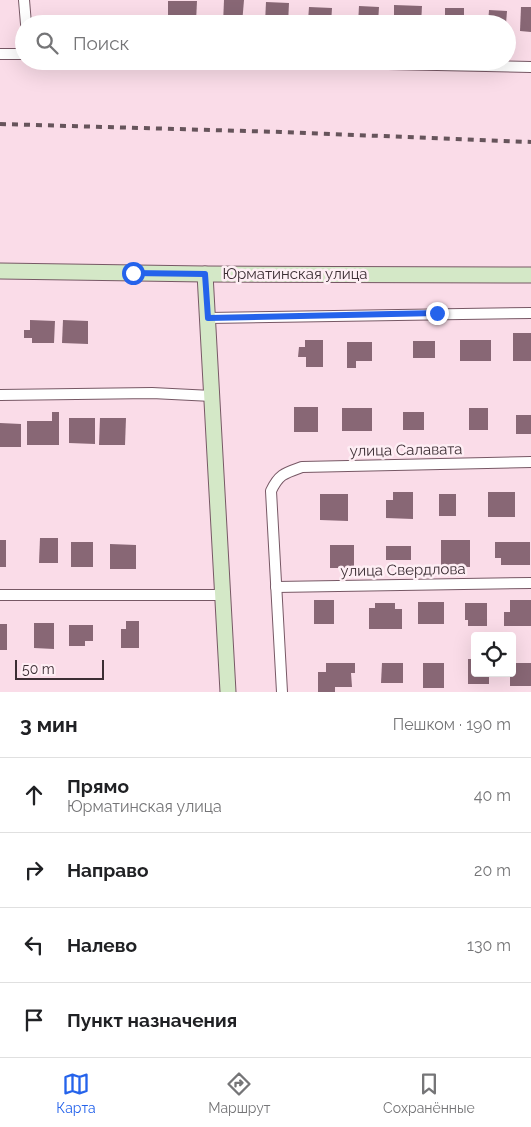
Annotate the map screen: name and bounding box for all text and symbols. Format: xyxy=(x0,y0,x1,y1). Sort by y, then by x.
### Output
search box xyxy=(15,15,516,70)
icon: search xyxy=(33,29,61,57)
text: Поиск xyxy=(73,32,129,54)
route start xyxy=(122,262,145,285)
street label: Юрматинская улица xyxy=(222,265,368,283)
route end xyxy=(426,302,449,325)
street label: улица Салавата xyxy=(349,440,463,460)
street label: улица Свердлова xyxy=(340,560,466,580)
map controls xyxy=(471,632,516,677)
button: locate xyxy=(471,632,516,677)
scale bar xyxy=(15,657,104,680)
text: 50 m xyxy=(22,661,55,677)
text: 3 мин xyxy=(20,712,78,737)
text: Пешком · 190 m xyxy=(393,715,511,734)
text: Прямо xyxy=(67,775,129,797)
icon: ahead xyxy=(20,781,48,809)
text: 40 m xyxy=(474,786,511,805)
text: Юрматинская улица xyxy=(67,797,222,816)
icon: right xyxy=(20,856,48,884)
text: Направо xyxy=(67,859,148,881)
text: 20 m xyxy=(474,861,511,880)
icon: left xyxy=(20,931,48,959)
text: Налево xyxy=(67,934,137,956)
text: 130 m xyxy=(467,936,511,955)
icon: arrive xyxy=(20,1006,48,1034)
text: Пункт назначения xyxy=(67,1009,237,1031)
tab: Карта xyxy=(56,1070,96,1116)
tab: Маршрут xyxy=(208,1070,271,1116)
tab: Сохранённые xyxy=(383,1070,475,1116)

